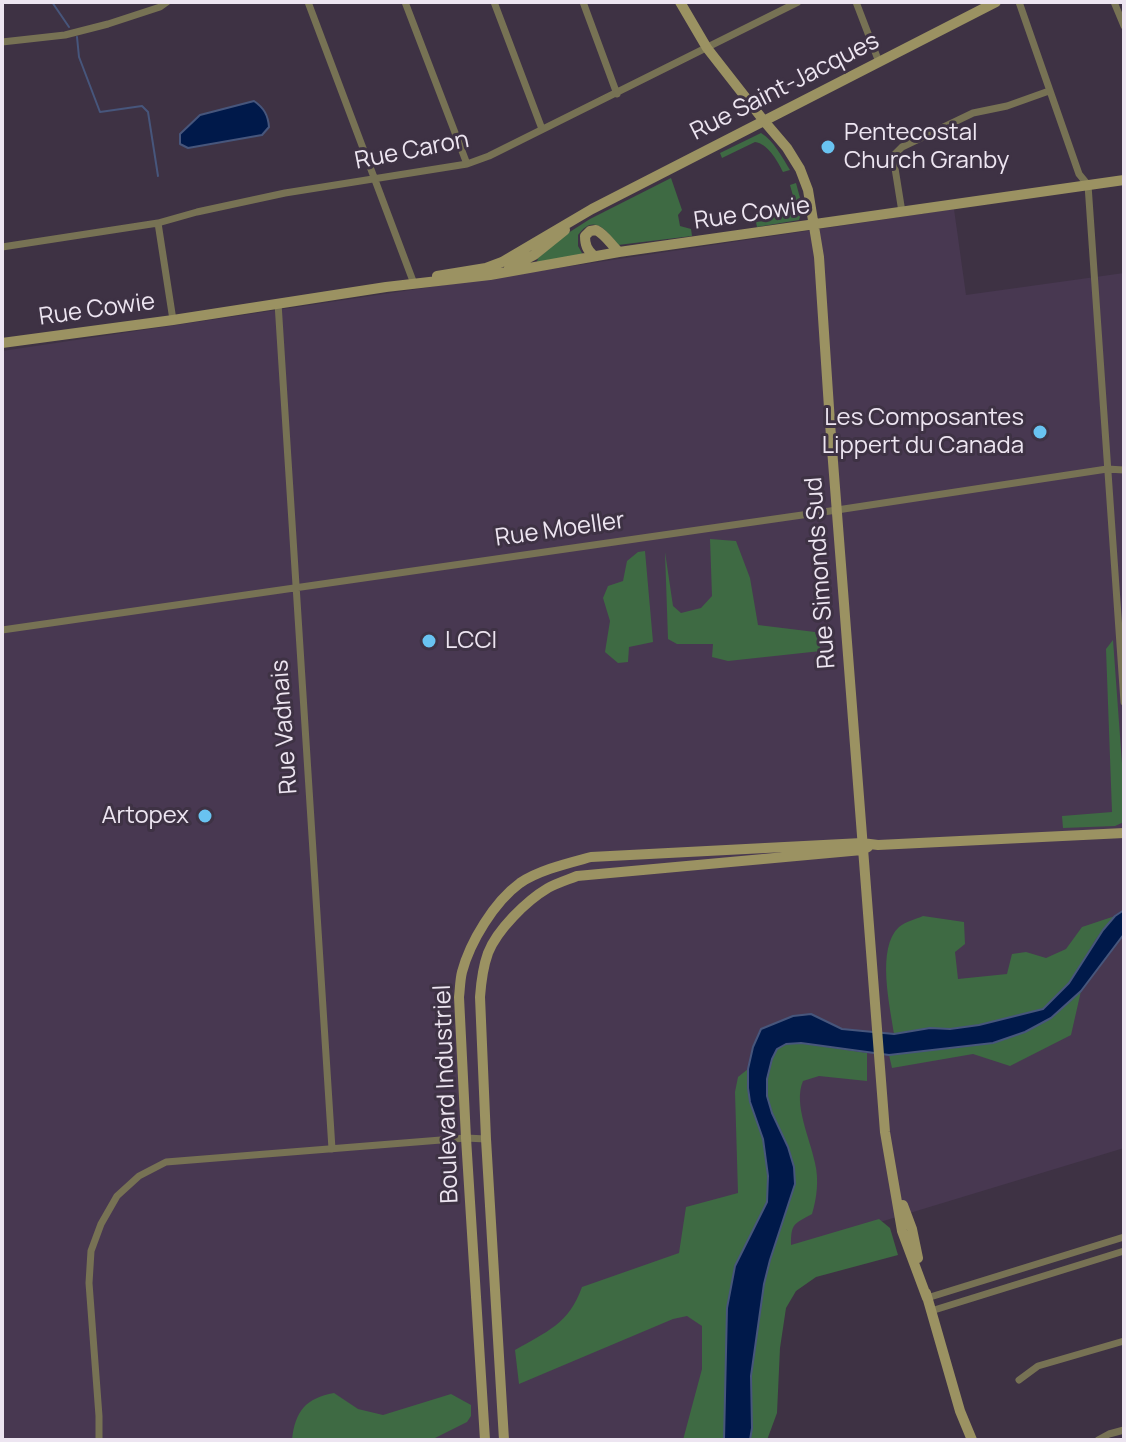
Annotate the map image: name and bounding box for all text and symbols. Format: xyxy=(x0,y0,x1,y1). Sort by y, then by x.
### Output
street label: Rue Saint-Jacques xyxy=(686,27,884,147)
place label: Pentecostal Church Granby xyxy=(844,119,1009,175)
street label: Rue Caron xyxy=(353,126,471,176)
marker: Pentecostal Church Granby xyxy=(819,138,837,156)
street label: Rue Cowie xyxy=(692,192,812,236)
street label: Rue Cowie xyxy=(37,288,157,332)
place label: Les Composantes Lippert du Canada xyxy=(822,404,1024,460)
marker: Les Composantes Lippert du Canada xyxy=(1031,423,1049,441)
street label: Rue Simonds Sud xyxy=(800,476,842,670)
street label: Rue Moeller xyxy=(493,507,627,553)
place label: LCCI xyxy=(445,627,497,655)
marker: LCCI xyxy=(420,632,438,650)
street label: Rue Vadnais xyxy=(266,659,304,795)
place label: Artopex xyxy=(101,802,189,830)
marker: Artopex xyxy=(196,807,214,825)
street label: Boulevard Industriel xyxy=(429,984,465,1204)

